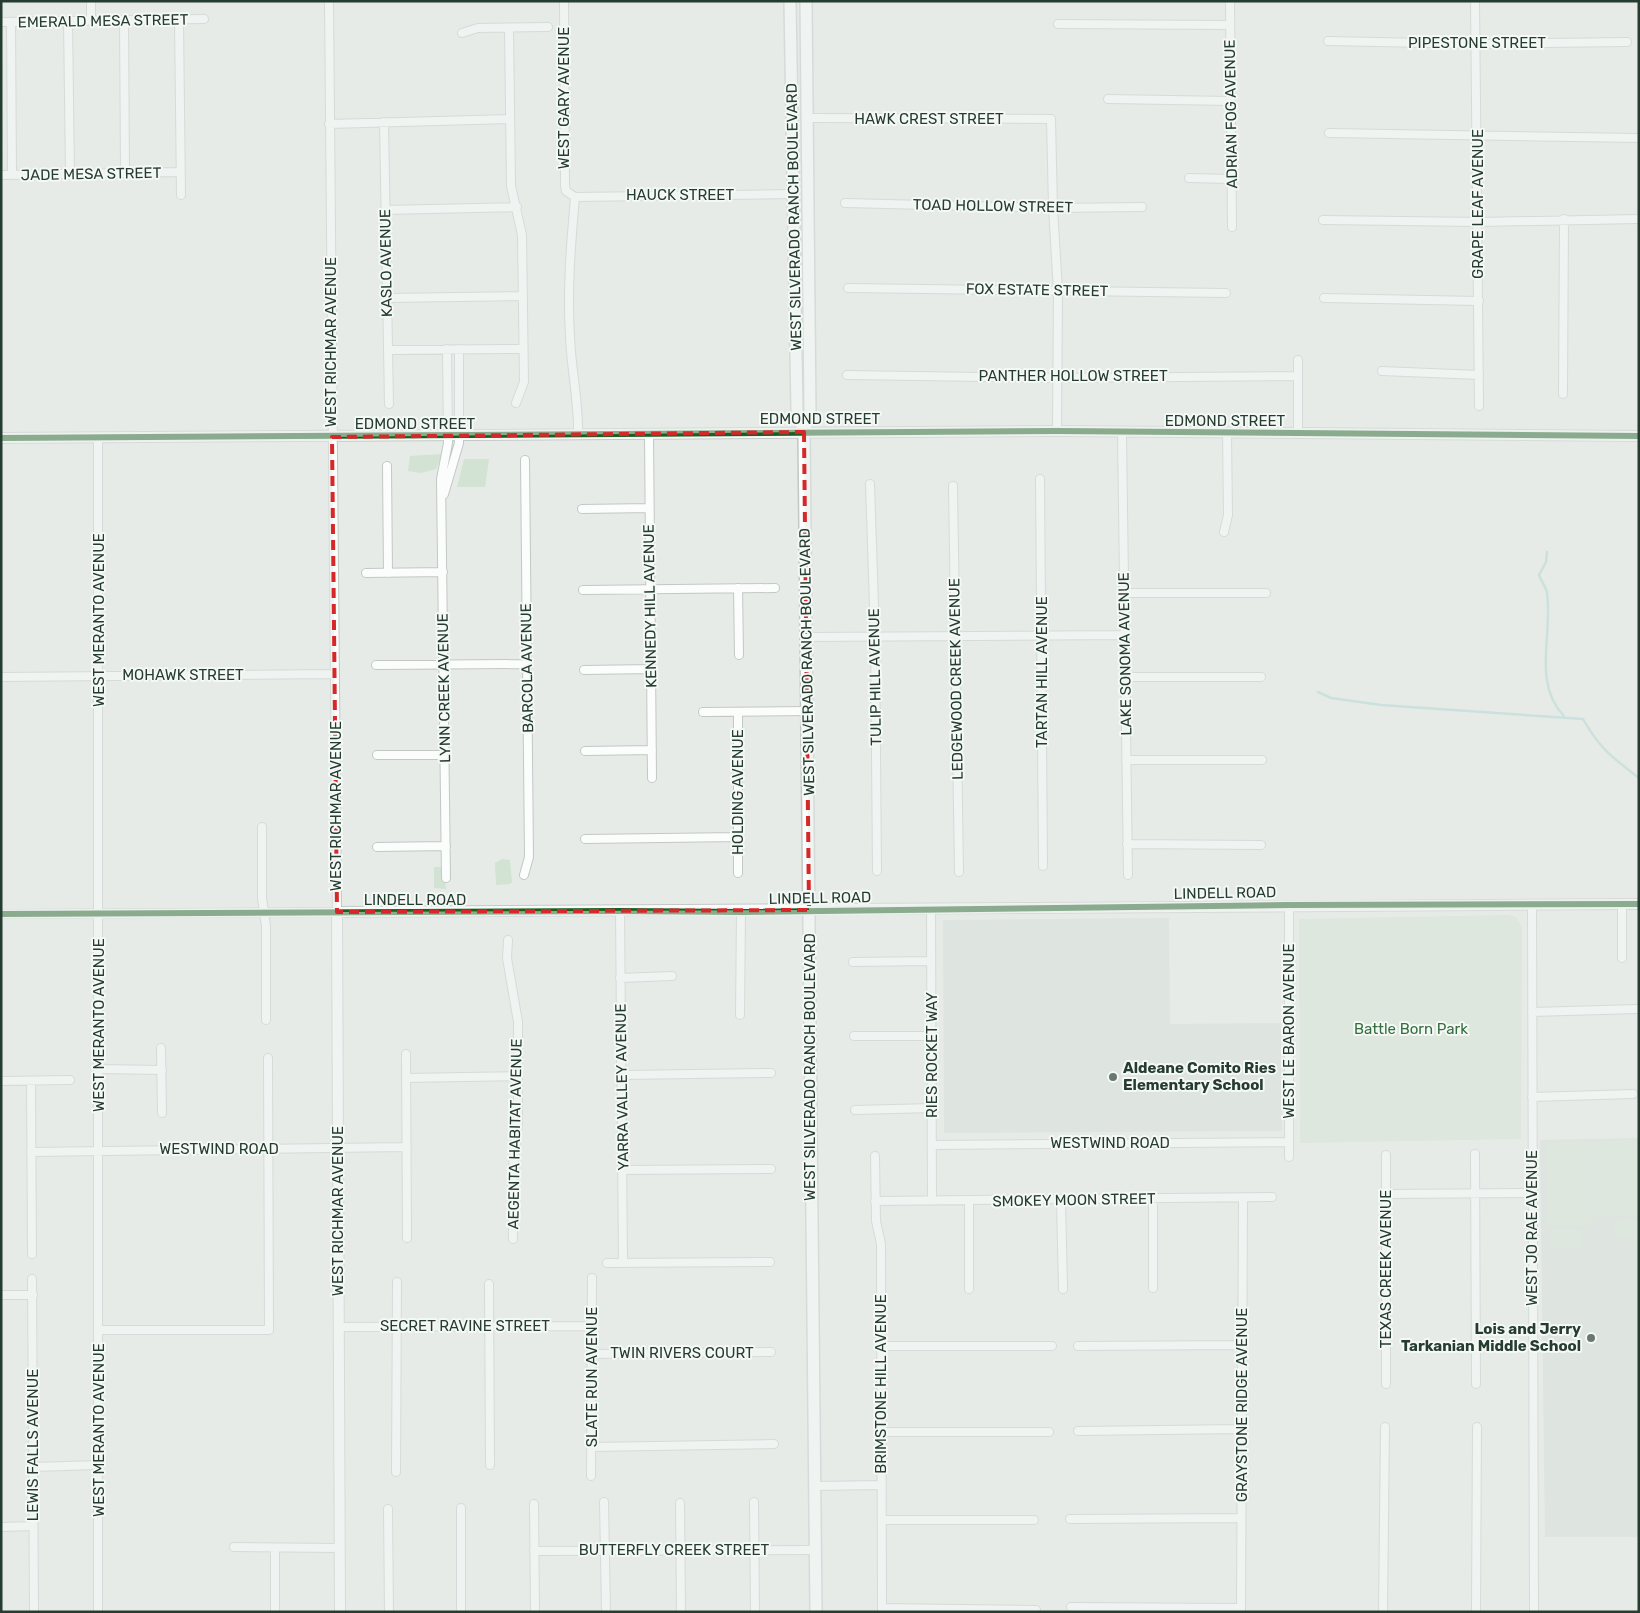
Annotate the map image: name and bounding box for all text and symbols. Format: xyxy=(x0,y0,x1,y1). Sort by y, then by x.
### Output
street label: EMERALD MESA STREET xyxy=(18,11,189,31)
street label: WEST GARY AVENUE xyxy=(555,27,573,169)
street label: PIPESTONE STREET xyxy=(1408,34,1546,52)
street label: ADRIAN FOG AVENUE xyxy=(1221,39,1241,189)
street label: WEST SILVERADO RANCH BOULEVARD xyxy=(783,83,805,351)
street label: HAWK CREST STREET xyxy=(854,110,1004,128)
street label: GRAPE LEAF AVENUE xyxy=(1469,129,1487,279)
street label: JADE MESA STREET xyxy=(21,164,162,184)
street label: HAUCK STREET xyxy=(626,186,734,204)
street label: TOAD HOLLOW STREET xyxy=(913,196,1074,216)
street label: KASLO AVENUE xyxy=(376,209,396,317)
street label: WEST RICHMAR AVENUE xyxy=(322,257,340,427)
street label: FOX ESTATE STREET xyxy=(966,280,1109,300)
street label: PANTHER HOLLOW STREET xyxy=(978,367,1168,385)
street label: EDMOND STREET xyxy=(760,410,881,428)
street label: EDMOND STREET xyxy=(1165,412,1286,430)
street label: EDMOND STREET xyxy=(355,415,476,433)
street label: KENNEDY HILL AVENUE xyxy=(640,524,660,688)
street label: WEST SILVERADO RANCH BOULEVARD xyxy=(796,528,818,796)
street label: WEST MERANTO AVENUE xyxy=(90,533,108,707)
street label: LAKE SONOMA AVENUE xyxy=(1115,572,1135,736)
street label: LEDGEWOOD CREEK AVENUE xyxy=(945,578,967,780)
street label: TARTAN HILL AVENUE xyxy=(1033,596,1051,748)
street label: BARCOLA AVENUE xyxy=(517,603,537,733)
street label: TULIP HILL AVENUE xyxy=(865,608,885,746)
street label: LYNN CREEK AVENUE xyxy=(434,613,454,763)
street label: MOHAWK STREET xyxy=(122,666,244,684)
street label: WEST RICHMAR AVENUE xyxy=(327,721,345,891)
street label: HOLDING AVENUE xyxy=(729,729,747,855)
street label: LINDELL ROAD xyxy=(1173,883,1277,903)
street label: LINDELL ROAD xyxy=(768,888,872,908)
street label: LINDELL ROAD xyxy=(364,891,466,909)
street label: WEST SILVERADO RANCH BOULEVARD xyxy=(801,933,819,1201)
street label: WEST MERANTO AVENUE xyxy=(90,938,108,1112)
street label: WEST LE BARON AVENUE xyxy=(1280,943,1298,1119)
street label: RIES ROCKET WAY xyxy=(923,992,941,1118)
street label: YARRA VALLEY AVENUE xyxy=(612,1003,632,1171)
park label: Battle Born Park xyxy=(1354,1020,1468,1038)
street label: AEGENTA HABITAT AVENUE xyxy=(504,1038,526,1230)
place label: Aldeane Comito Ries Elementary School xyxy=(1123,1059,1276,1094)
marker: Aldeane Comito Ries Elementary School xyxy=(1107,1071,1119,1083)
street label: WEST RICHMAR AVENUE xyxy=(329,1126,347,1296)
street label: WESTWIND ROAD xyxy=(1050,1134,1170,1152)
street label: WESTWIND ROAD xyxy=(159,1140,279,1158)
street label: WEST JO RAE AVENUE xyxy=(1523,1150,1541,1306)
street label: SMOKEY MOON STREET xyxy=(992,1190,1156,1210)
street label: TEXAS CREEK AVENUE xyxy=(1377,1190,1395,1348)
street label: BRIMSTONE HILL AVENUE xyxy=(872,1294,890,1474)
street label: SLATE RUN AVENUE xyxy=(583,1307,601,1447)
street label: GRAYSTONE RIDGE AVENUE xyxy=(1233,1308,1251,1502)
street label: SECRET RAVINE STREET xyxy=(380,1317,550,1335)
place label: Lois and Jerry Tarkanian Middle School xyxy=(1401,1320,1581,1355)
marker: Lois and Jerry Tarkanian Middle School xyxy=(1585,1332,1597,1344)
street label: WEST MERANTO AVENUE xyxy=(90,1343,108,1517)
street label: TWIN RIVERS COURT xyxy=(610,1344,754,1362)
street label: LEWIS FALLS AVENUE xyxy=(24,1369,42,1521)
street label: BUTTERFLY CREEK STREET xyxy=(579,1541,770,1559)

